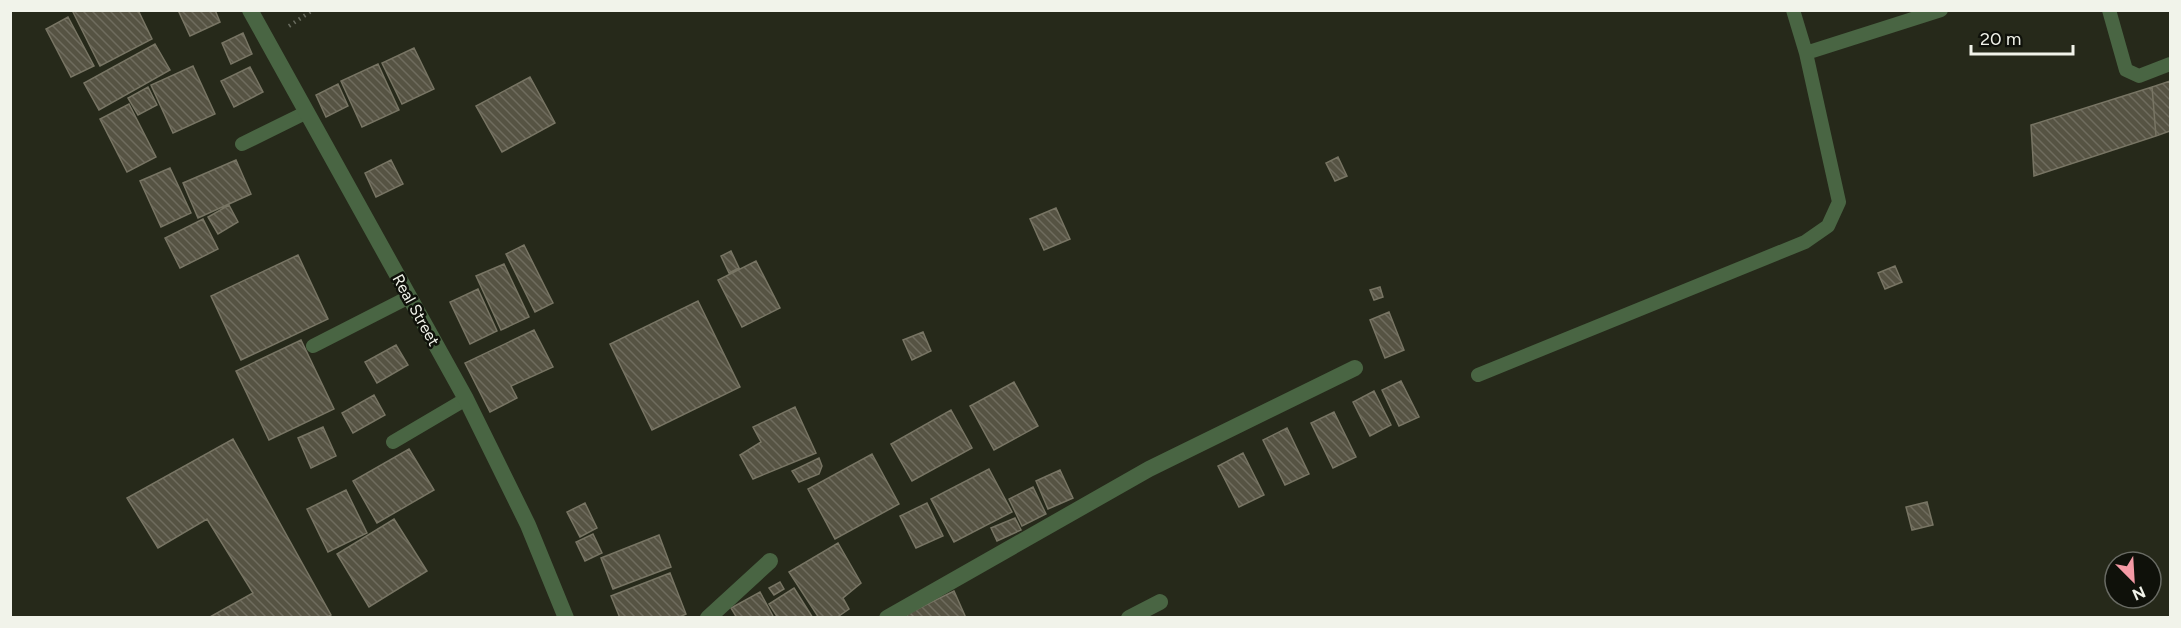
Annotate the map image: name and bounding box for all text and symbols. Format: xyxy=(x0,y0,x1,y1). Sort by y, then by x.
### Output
scale bar xyxy=(1971,18,2073,56)
text: 20 m xyxy=(1980,28,2021,50)
street label: Real Street xyxy=(388,271,444,349)
north arrow xyxy=(2103,550,2163,610)
text: N xyxy=(2129,582,2148,604)

